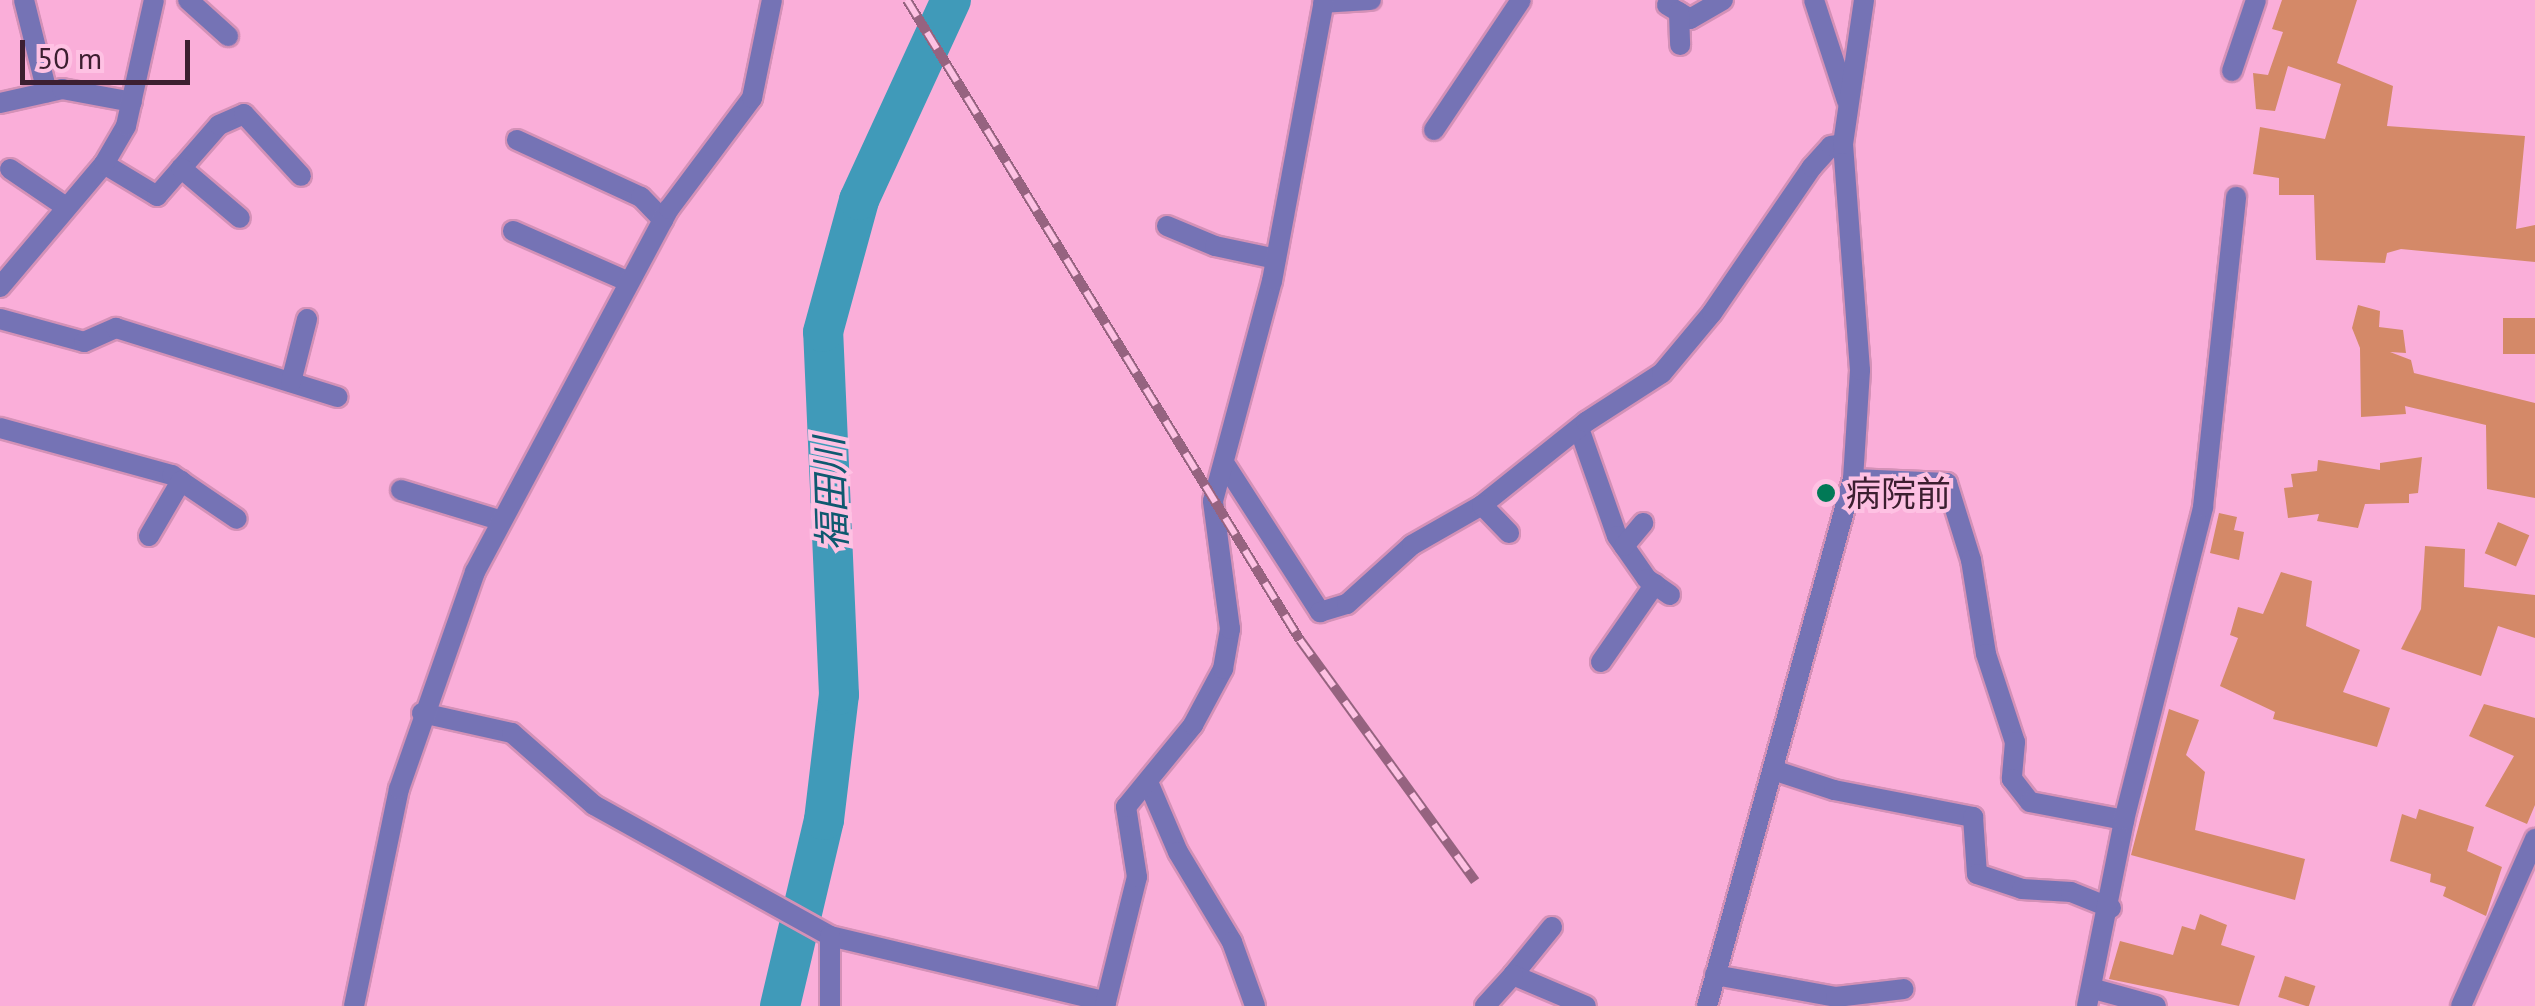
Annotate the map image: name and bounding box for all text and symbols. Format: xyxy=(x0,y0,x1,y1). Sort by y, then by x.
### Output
scale bar xyxy=(25,20,195,82)
text: 50 m xyxy=(37,38,102,77)
water label: 福田川 xyxy=(805,436,855,552)
place label: 病院前 xyxy=(1846,472,1951,514)
marker: 病院前 xyxy=(1815,482,1837,504)

